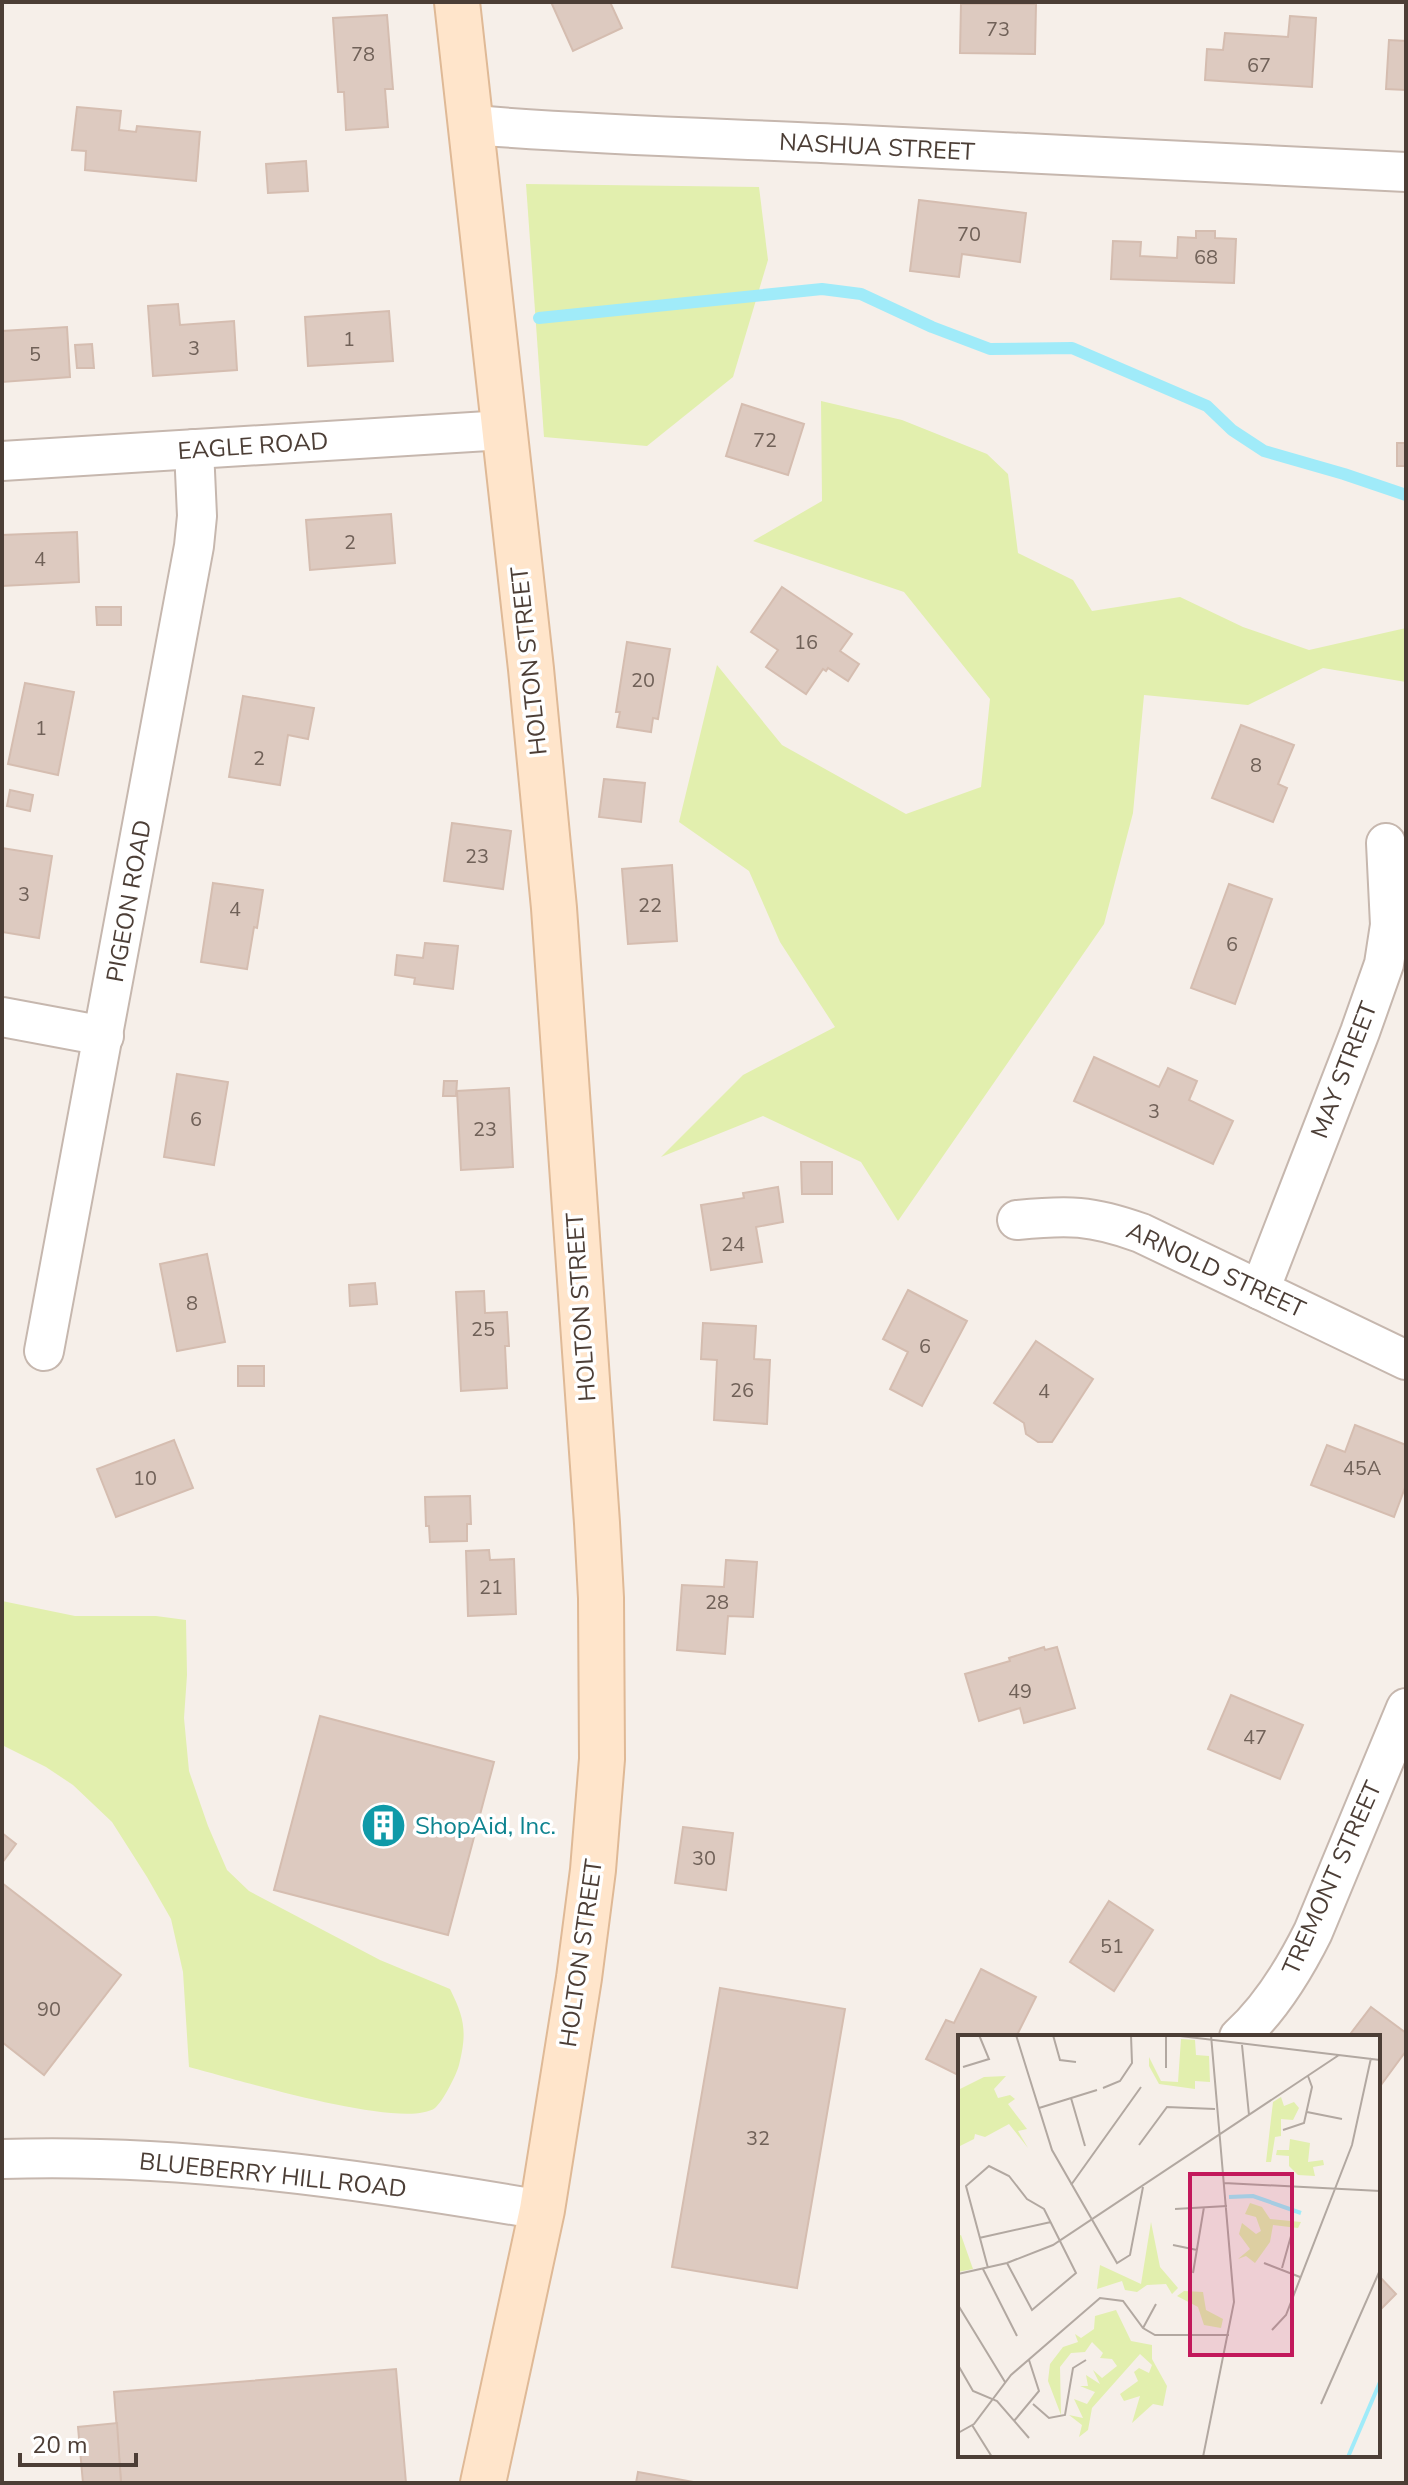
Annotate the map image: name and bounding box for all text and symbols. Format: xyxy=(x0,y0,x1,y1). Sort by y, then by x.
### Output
house number: 73 xyxy=(986,16,1010,43)
house number: 78 xyxy=(351,41,375,68)
house number: 67 xyxy=(1247,52,1271,79)
street label: NASHUA STREET xyxy=(778,126,976,168)
house number: 70 xyxy=(957,221,981,248)
house number: 68 xyxy=(1194,244,1218,271)
house number: 1 xyxy=(343,326,355,353)
house number: 3 xyxy=(188,335,200,362)
house number: 5 xyxy=(29,341,41,368)
street label: EAGLE ROAD xyxy=(177,425,329,467)
house number: 72 xyxy=(753,427,777,454)
house number: 2 xyxy=(344,529,356,556)
house number: 4 xyxy=(34,546,46,573)
street label: HOLTON STREET xyxy=(503,565,555,757)
house number: 16 xyxy=(794,629,818,656)
house number: 20 xyxy=(631,667,655,694)
house number: 1 xyxy=(35,715,47,742)
house number: 2 xyxy=(253,745,265,772)
house number: 8 xyxy=(1250,752,1262,779)
street label: PIGEON ROAD xyxy=(99,817,159,985)
house number: 23 xyxy=(465,843,489,870)
house number: 3 xyxy=(18,881,30,908)
house number: 22 xyxy=(638,892,662,919)
house number: 4 xyxy=(229,896,241,923)
house number: 6 xyxy=(1226,931,1238,958)
street label: MAY STREET xyxy=(1303,997,1385,1143)
house number: 3 xyxy=(1148,1098,1160,1125)
house number: 6 xyxy=(190,1106,202,1133)
house number: 23 xyxy=(473,1116,497,1143)
street label: HOLTON STREET xyxy=(558,1211,604,1403)
street label: ARNOLD STREET xyxy=(1121,1215,1311,1326)
house number: 24 xyxy=(721,1231,745,1258)
house number: 8 xyxy=(186,1290,198,1317)
house number: 25 xyxy=(471,1316,495,1343)
house number: 6 xyxy=(919,1333,931,1360)
house number: 26 xyxy=(730,1377,754,1404)
house number: 4 xyxy=(1038,1378,1050,1405)
house number: 45A xyxy=(1343,1455,1382,1482)
house number: 10 xyxy=(133,1465,157,1492)
house number: 21 xyxy=(479,1574,503,1601)
house number: 28 xyxy=(705,1589,729,1616)
house number: 49 xyxy=(1008,1678,1032,1705)
house number: 47 xyxy=(1243,1724,1267,1751)
street label: TREMONT STREET xyxy=(1275,1776,1389,1980)
building icon: ShopAid, Inc. xyxy=(360,1802,408,1850)
place label: ShopAid, Inc. xyxy=(415,1810,556,1842)
house number: 30 xyxy=(692,1845,716,1872)
street label: HOLTON STREET xyxy=(552,1856,610,2049)
house number: 51 xyxy=(1100,1933,1124,1960)
house number: 90 xyxy=(37,1996,61,2023)
inset map xyxy=(958,2035,1380,2457)
house number: 32 xyxy=(746,2125,770,2152)
street label: BLUEBERRY HILL ROAD xyxy=(138,2145,408,2205)
scale bar xyxy=(20,2417,136,2467)
text: 20 m xyxy=(32,2429,88,2461)

